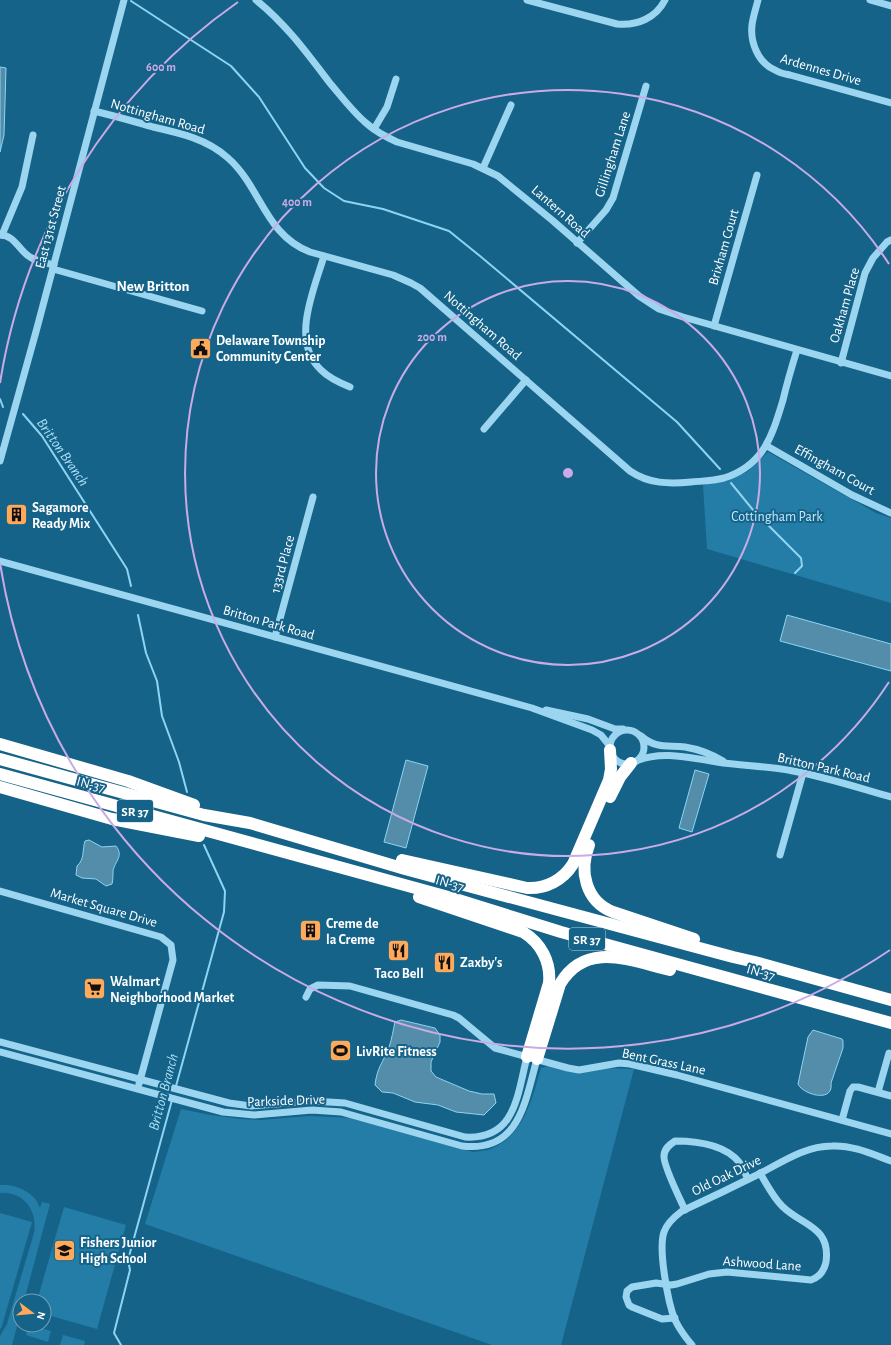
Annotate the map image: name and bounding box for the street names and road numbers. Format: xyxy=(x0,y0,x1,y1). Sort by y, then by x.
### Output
street label: Ardennes Drive xyxy=(779,52,863,88)
street label: Nottingham Road xyxy=(109,97,207,137)
street label: Gillingham Lane xyxy=(593,110,633,199)
street label: Lantern Road xyxy=(529,183,592,241)
street label: East 131st Street xyxy=(33,184,69,270)
street label: Brixham Court xyxy=(706,207,742,287)
street label: Oakham Place xyxy=(827,266,862,345)
street label: Nottingham Road xyxy=(441,288,524,363)
street label: Effingham Court xyxy=(792,442,878,498)
street label: 133rd Place xyxy=(269,534,297,595)
street label: Britton Park Road xyxy=(221,603,316,643)
street label: Britton Park Road xyxy=(776,751,871,785)
street label: IN-37 xyxy=(75,774,107,795)
road number: SR 37 xyxy=(117,800,153,822)
street label: IN-37 xyxy=(434,873,466,895)
street label: Market Square Drive xyxy=(49,886,159,930)
road number: SR 37 xyxy=(569,928,605,950)
street label: IN-37 xyxy=(745,962,777,984)
street label: Bent Grass Lane xyxy=(621,1046,707,1078)
street label: Parkside Drive xyxy=(247,1093,325,1109)
street label: Old Oak Drive xyxy=(690,1153,763,1199)
street label: Ashwood Lane xyxy=(722,1254,802,1274)

